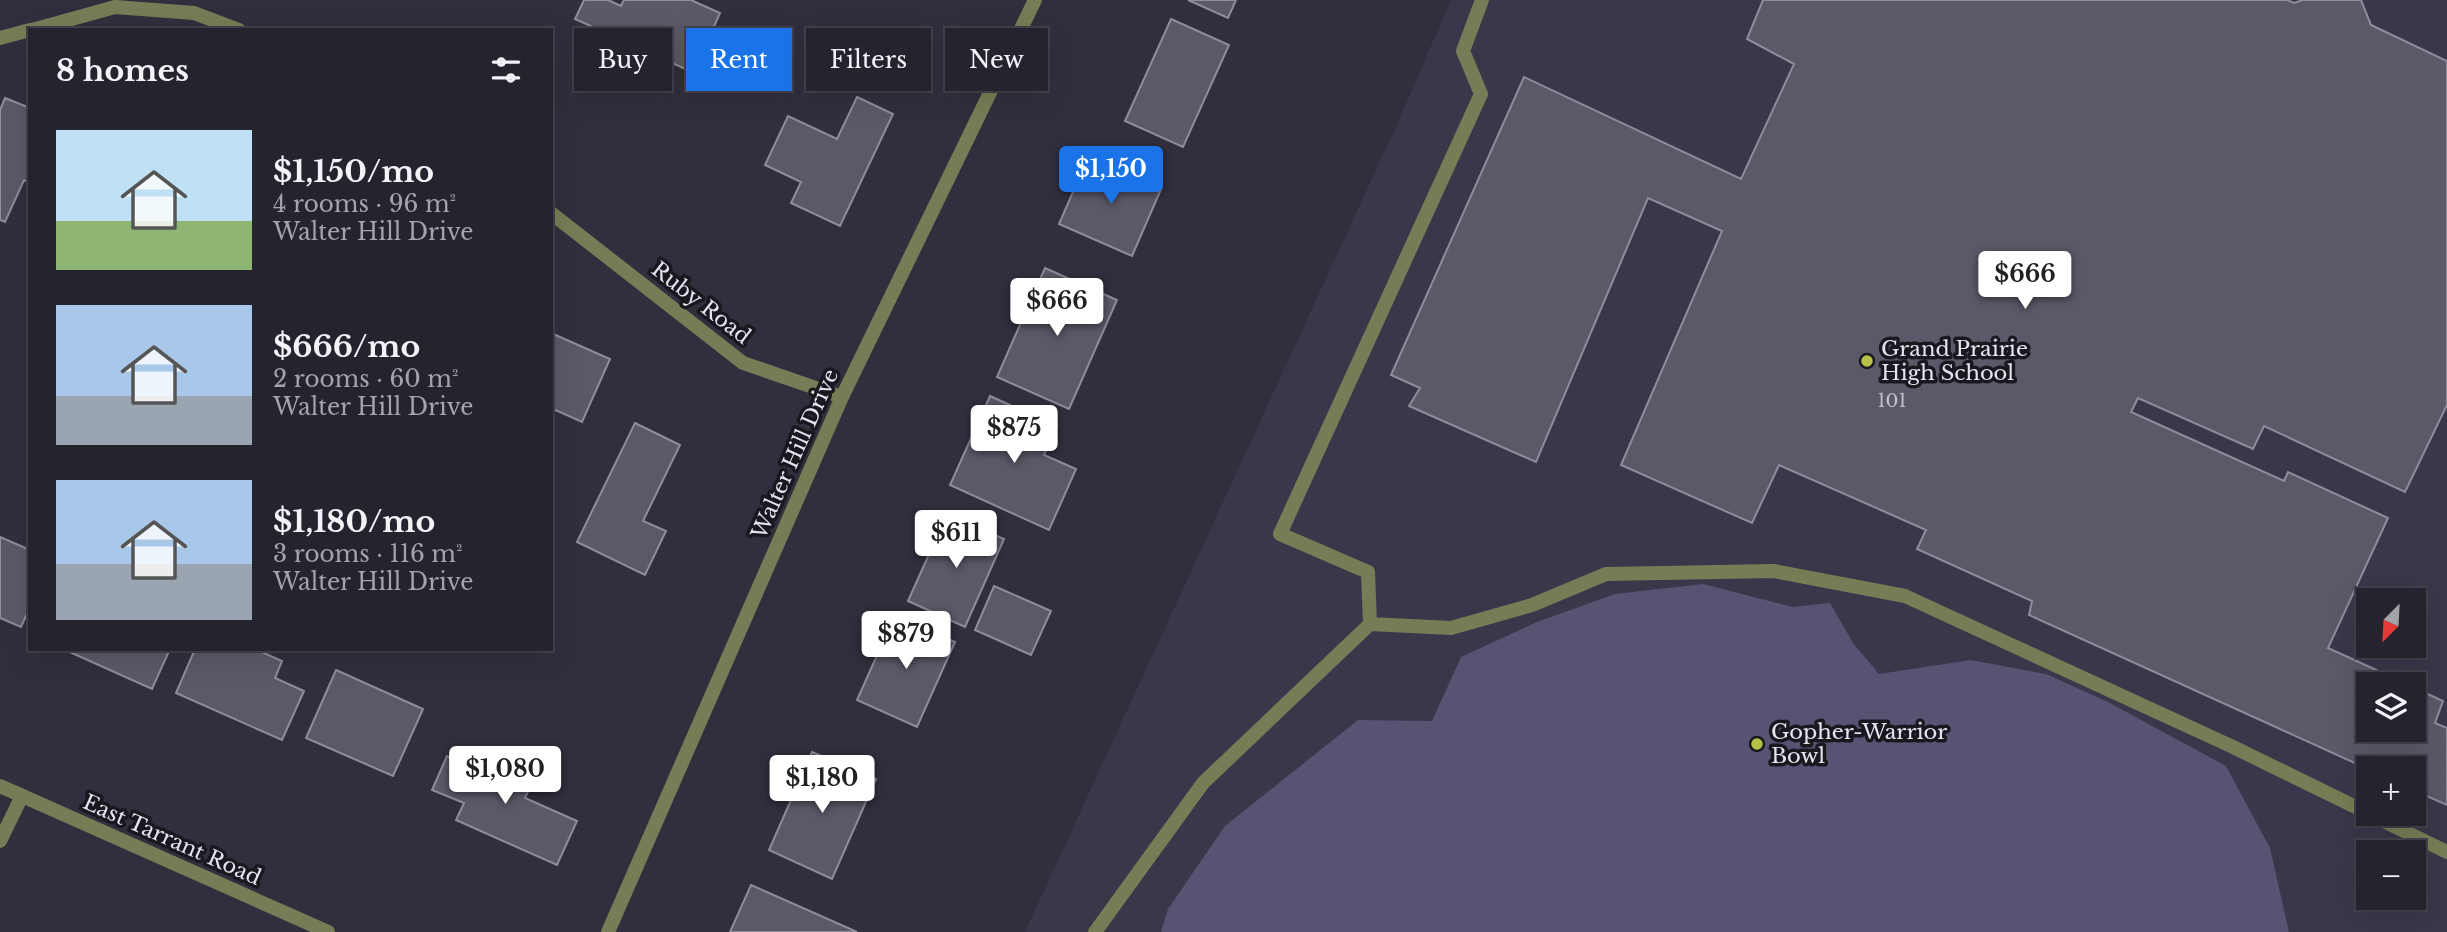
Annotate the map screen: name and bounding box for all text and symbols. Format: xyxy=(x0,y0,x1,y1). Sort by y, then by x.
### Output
chip: Buy xyxy=(574,28,672,91)
chip: Rent xyxy=(686,28,792,91)
chip: Filters xyxy=(806,28,931,91)
chip: New xyxy=(945,28,1048,91)
icon: filters xyxy=(487,51,525,89)
text: 8 homes xyxy=(56,52,189,89)
pin: $1,150 xyxy=(1054,146,1168,206)
text: $1,150/mo xyxy=(273,153,434,190)
text: $1,150 xyxy=(1075,155,1147,183)
icon: home xyxy=(112,158,196,242)
text: 4 rooms · 96 m² xyxy=(273,190,456,218)
text: Walter Hill Drive xyxy=(273,218,474,246)
pin: $666 xyxy=(1984,252,2066,311)
street label: Ruby Road xyxy=(646,256,756,350)
text: $666 xyxy=(1994,260,2056,288)
pin: $666 xyxy=(1016,278,1098,338)
text: $666 xyxy=(1026,287,1088,315)
text: $666/mo xyxy=(273,328,420,365)
icon: home xyxy=(112,333,196,417)
place label: Grand Prairie High School xyxy=(1881,336,2028,386)
marker: Grand Prairie High School xyxy=(1859,353,1875,369)
text: 2 rooms · 60 m² xyxy=(273,365,459,393)
street label: Walter Hill Drive xyxy=(745,365,844,544)
house number: 101 xyxy=(1878,390,1906,412)
text: Walter Hill Drive xyxy=(273,393,474,421)
pin: $875 xyxy=(973,406,1055,465)
text: $875 xyxy=(987,414,1041,442)
text: $1,180/mo xyxy=(273,503,435,540)
icon: home xyxy=(112,508,196,592)
pin: $611 xyxy=(915,510,997,570)
text: $611 xyxy=(931,519,981,547)
text: 3 rooms · 116 m² xyxy=(273,540,463,568)
text: Walter Hill Drive xyxy=(273,568,474,596)
north arrow xyxy=(2356,588,2426,658)
map controls xyxy=(2356,588,2426,910)
pin: $879 xyxy=(865,612,947,671)
text: $879 xyxy=(878,620,934,648)
button: layers xyxy=(2356,672,2426,742)
place label: Gopher-Warrior Bowl xyxy=(1771,719,1947,769)
marker: Gopher-Warrior Bowl xyxy=(1749,736,1765,752)
pin: $1,080 xyxy=(448,746,562,806)
text: $1,080 xyxy=(465,755,545,783)
pin: $1,180 xyxy=(765,756,879,815)
button: + xyxy=(2356,756,2426,826)
text: $1,180 xyxy=(786,764,858,792)
street label: East Tarrant Road xyxy=(79,789,265,891)
button: − xyxy=(2356,840,2426,910)

